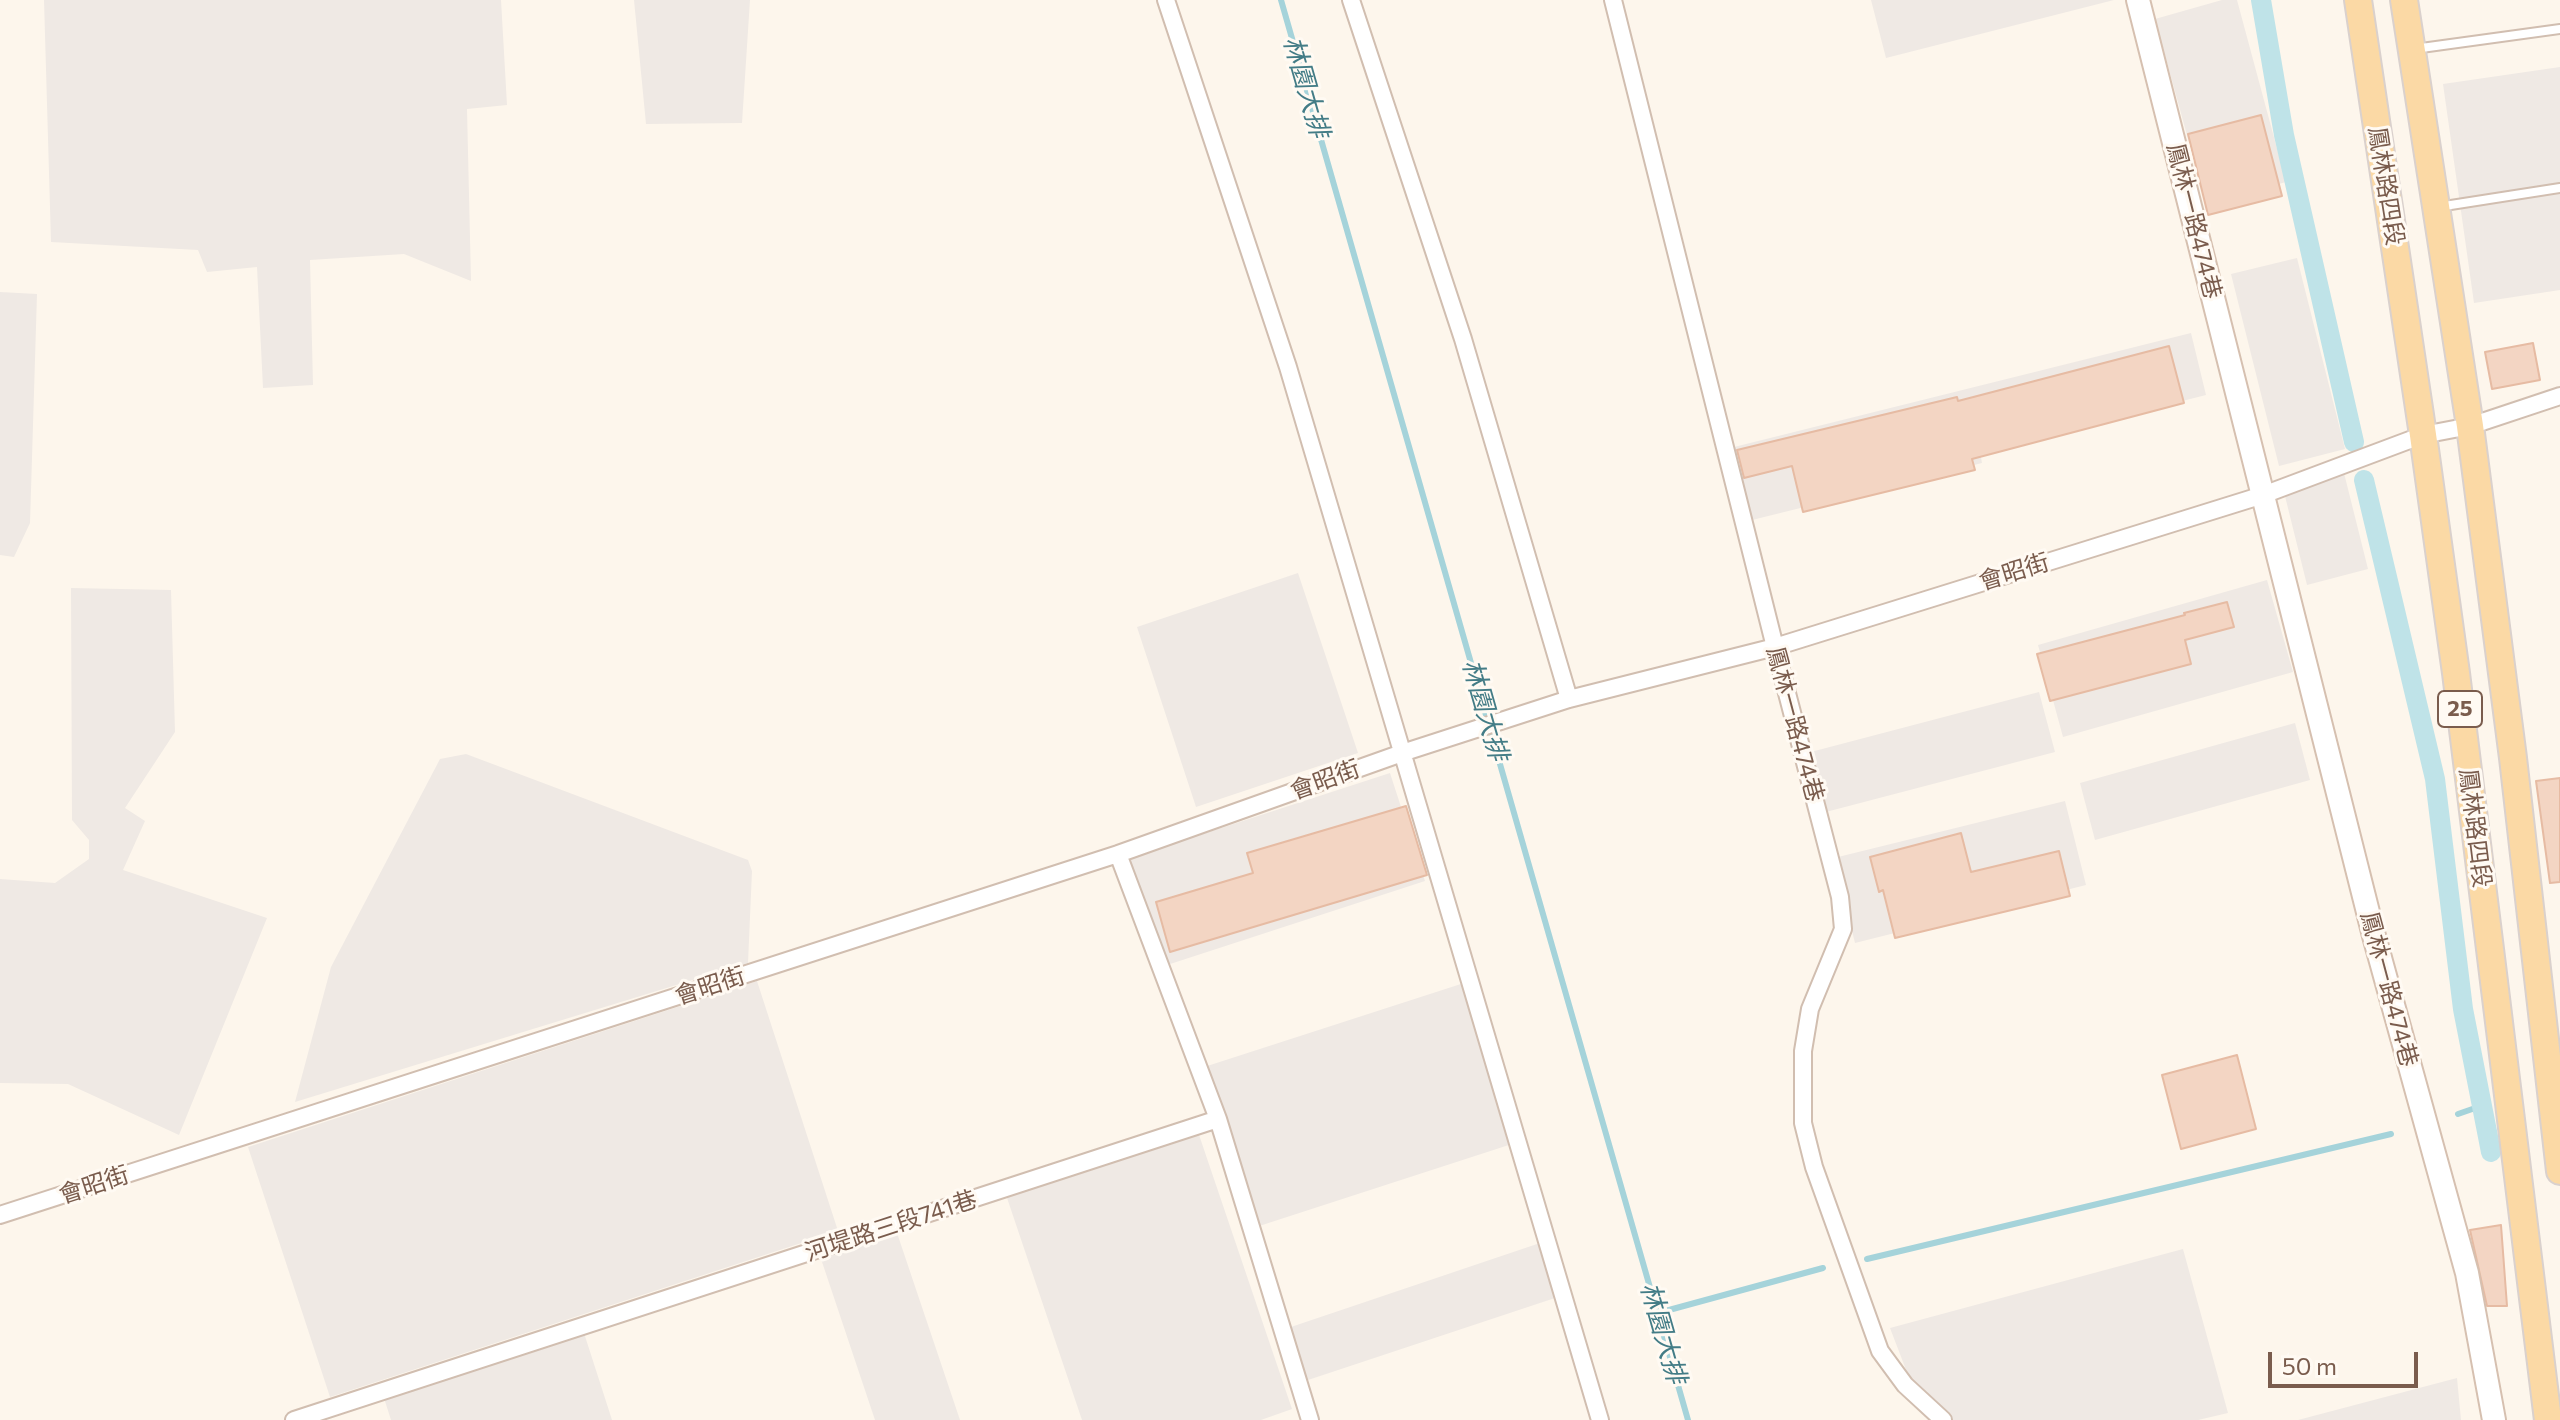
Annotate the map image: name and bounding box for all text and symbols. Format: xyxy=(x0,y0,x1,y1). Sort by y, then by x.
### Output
water label: 林園大排 xyxy=(1277,33,1335,141)
street label: 鳳林路四段 xyxy=(2362,124,2410,248)
street label: 鳳林一路474巷 xyxy=(2161,140,2227,302)
street label: 會昭街 xyxy=(1975,548,2053,596)
street label: 鳳林一路474巷 xyxy=(1760,643,1830,805)
water label: 林園大排 xyxy=(1456,656,1514,764)
road number: 25 xyxy=(2438,691,2482,727)
street label: 會昭街 xyxy=(1286,754,1364,806)
street label: 鳳林路四段 xyxy=(2453,767,2497,889)
street label: 鳳林一路474巷 xyxy=(2354,908,2424,1070)
street label: 會昭街 xyxy=(671,961,749,1011)
street label: 會昭街 xyxy=(55,1160,133,1210)
street label: 河堤路三段741巷 xyxy=(801,1185,981,1267)
water label: 林園大排 xyxy=(1634,1279,1692,1387)
scale bar xyxy=(2272,1336,2422,1386)
text: 50 m xyxy=(2282,1351,2337,1380)

